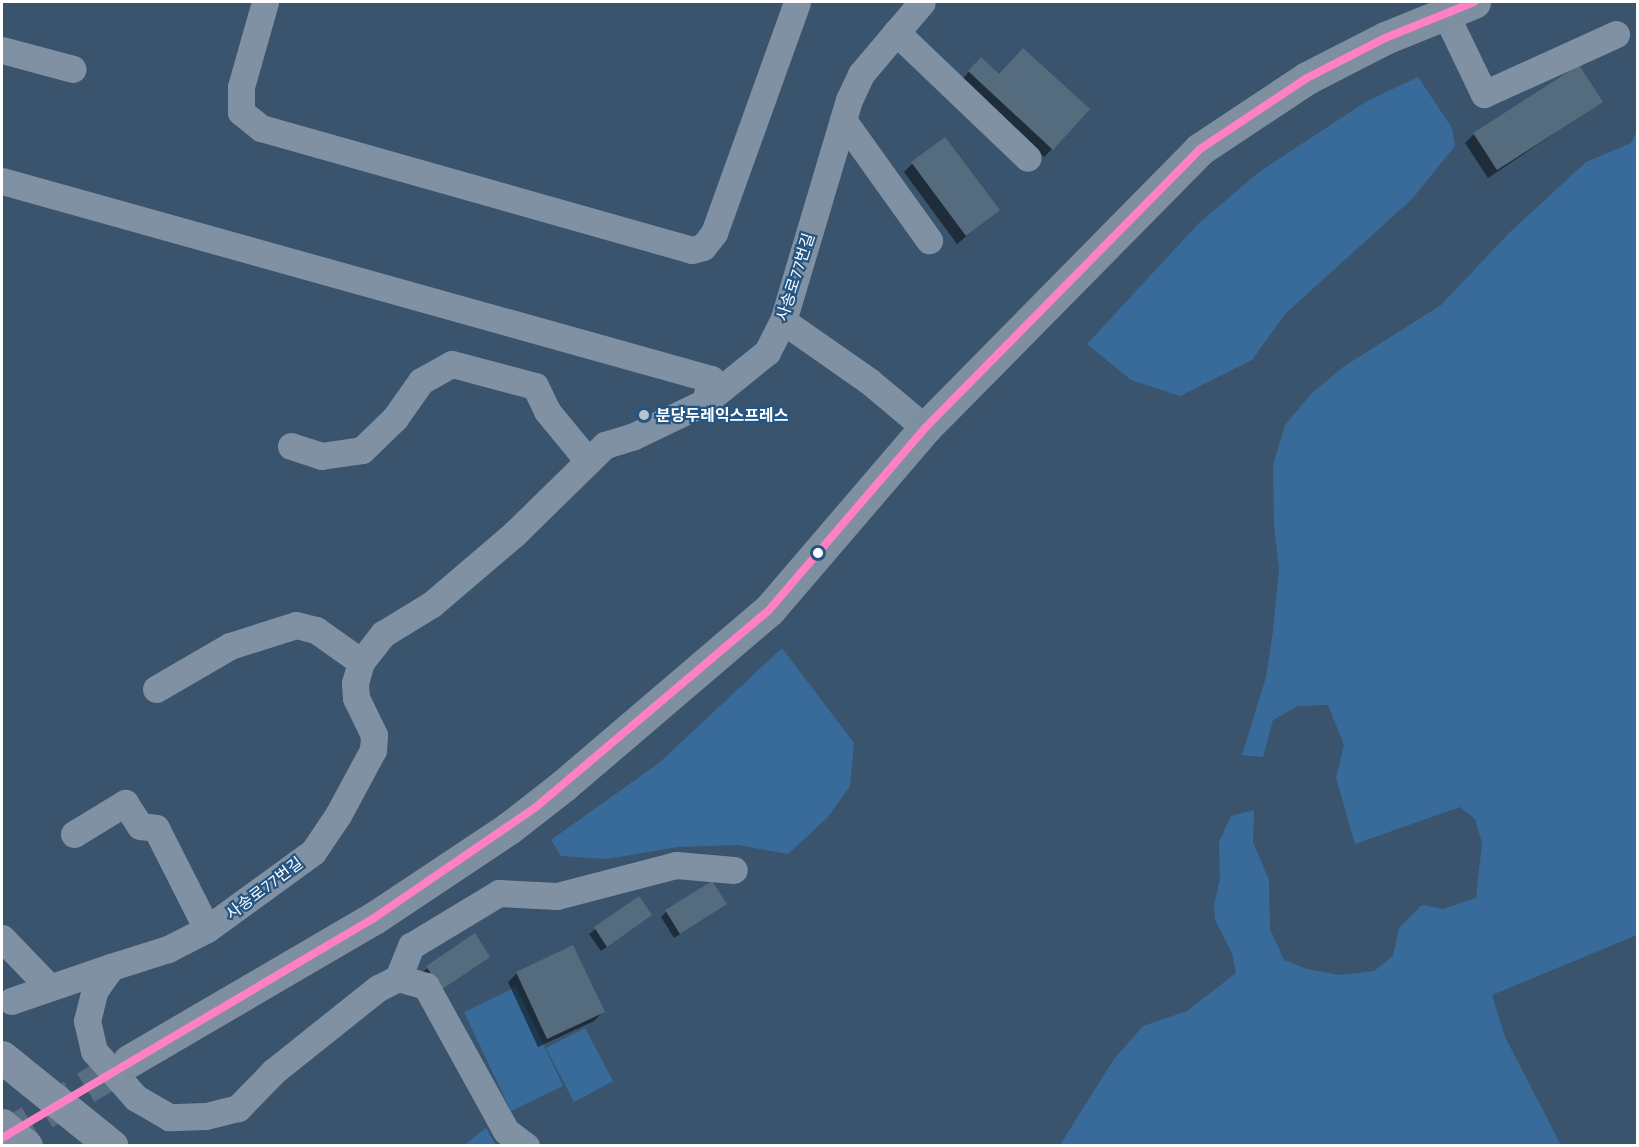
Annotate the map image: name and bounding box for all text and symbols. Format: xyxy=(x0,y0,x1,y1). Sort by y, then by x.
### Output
street label: 사송로77번길 xyxy=(772,231,818,323)
place label: 분당두레익스프레스 xyxy=(656,405,788,425)
marker: 분당두레익스프레스 xyxy=(637,408,651,422)
unlabelled marker xyxy=(812,547,824,559)
street label: 사송로77번길 xyxy=(222,853,306,923)

